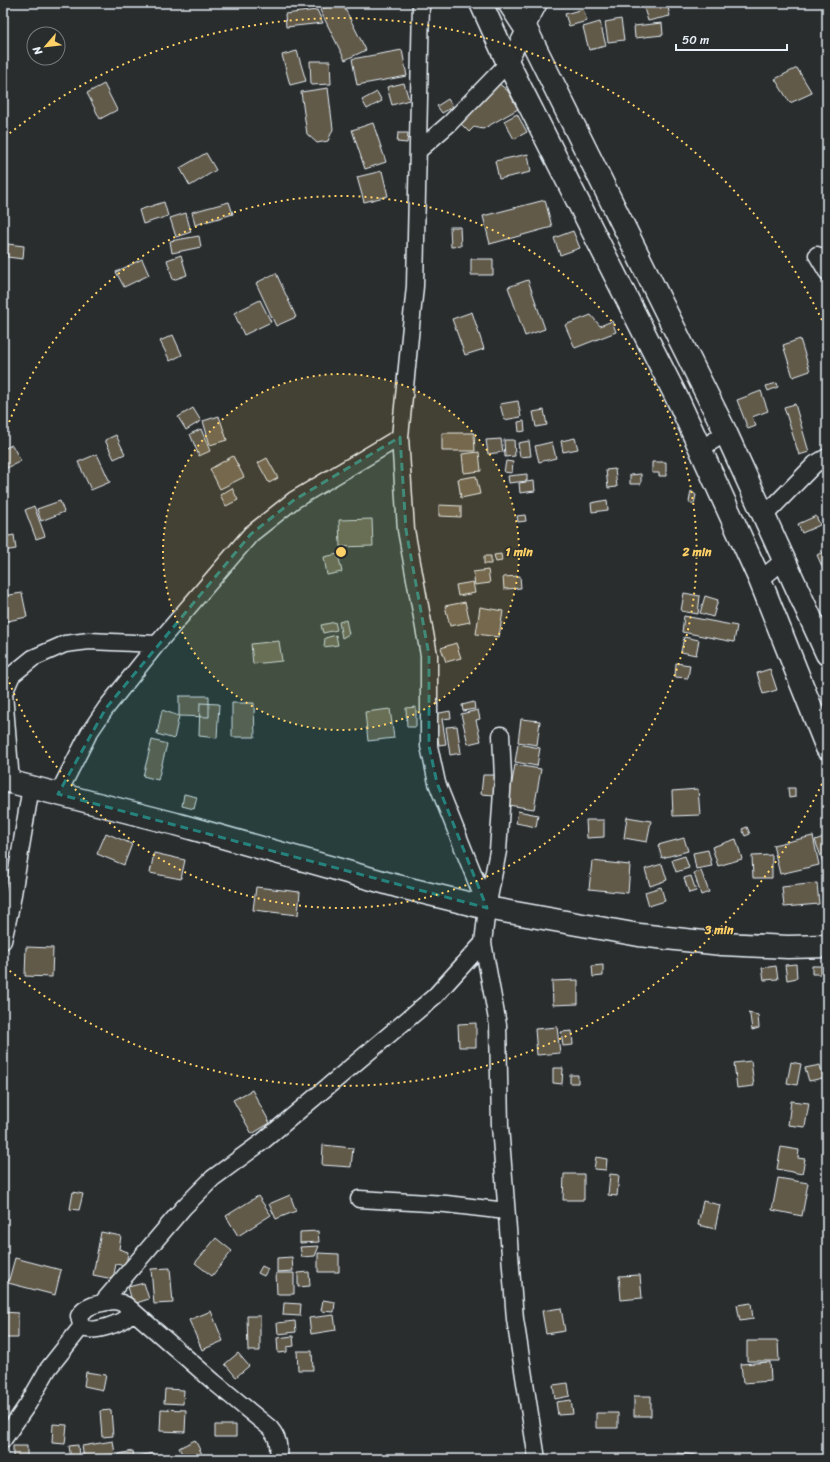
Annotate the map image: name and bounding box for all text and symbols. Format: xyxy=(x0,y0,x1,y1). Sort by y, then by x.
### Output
north arrow xyxy=(26,26,66,66)
scale bar xyxy=(676,26,787,52)
text: 50 m xyxy=(682,29,709,51)
text: N xyxy=(27,42,48,59)
text: 1 min xyxy=(505,541,533,563)
text: 2 min xyxy=(681,541,712,563)
centre of rings xyxy=(334,545,348,559)
text: 3 min xyxy=(704,919,734,941)

